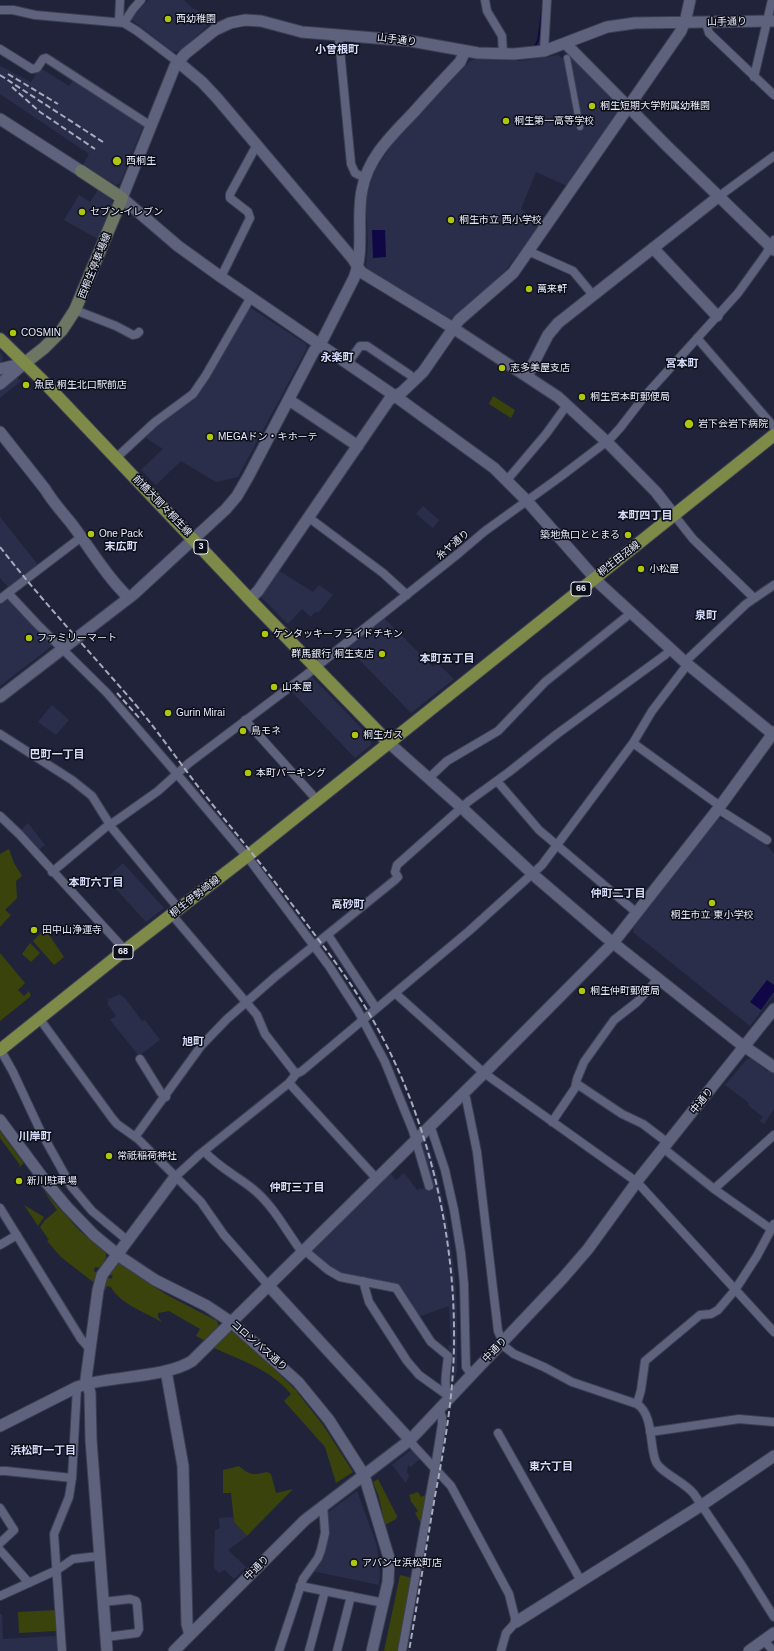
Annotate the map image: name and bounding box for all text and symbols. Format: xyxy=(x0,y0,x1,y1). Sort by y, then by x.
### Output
place label: 西幼稚園 xyxy=(176,13,216,25)
marker: 西幼稚園 xyxy=(163,14,173,24)
street label: 山手通り xyxy=(707,16,747,28)
street label: 山手通り xyxy=(376,32,418,48)
district label: 小曾根町 xyxy=(315,43,359,57)
place label: 桐生短期大学附属幼稚園 xyxy=(600,100,710,112)
marker: 桐生短期大学附属幼稚園 xyxy=(587,101,597,111)
place label: 桐生第一高等学校 xyxy=(514,115,594,127)
marker: 桐生第一高等学校 xyxy=(501,116,511,126)
marker: 西桐生 xyxy=(111,155,123,167)
place label: 西桐生 xyxy=(126,155,156,167)
place label: セブン-イレブン xyxy=(90,206,163,218)
marker: セブン-イレブン xyxy=(77,207,87,217)
place label: 桐生市立 西小学校 xyxy=(459,214,542,226)
marker: 桐生市立 西小学校 xyxy=(446,215,456,225)
street label: 西桐生停車場線 xyxy=(76,231,114,301)
place label: 萬来軒 xyxy=(537,283,567,295)
marker: 萬来軒 xyxy=(524,284,534,294)
place label: COSMIN xyxy=(21,327,61,339)
marker: COSMIN xyxy=(8,328,18,338)
district label: 永楽町 xyxy=(321,351,353,365)
district label: 宮本町 xyxy=(666,357,698,371)
place label: 志多美屋支店 xyxy=(510,362,570,374)
marker: 志多美屋支店 xyxy=(497,363,507,373)
place label: 魚民 桐生北口駅前店 xyxy=(34,379,127,391)
marker: 魚民 桐生北口駅前店 xyxy=(21,380,31,390)
place label: 桐生宮本町郵便局 xyxy=(590,391,670,403)
marker: 桐生宮本町郵便局 xyxy=(577,392,587,402)
marker: 岩下会岩下病院 xyxy=(683,418,695,430)
place label: 岩下会岩下病院 xyxy=(698,418,768,430)
place label: MEGAドン・キホーテ xyxy=(218,431,317,443)
marker: MEGAドン・キホーテ xyxy=(205,432,215,442)
street label: 前橋大間々桐生線 xyxy=(130,473,194,539)
district label: 本町四丁目 xyxy=(618,509,672,523)
place label: One Pack xyxy=(99,528,143,540)
street label: 糸ヤ通り xyxy=(434,528,472,562)
marker: One Pack xyxy=(86,529,96,539)
place label: 築地魚口ととまる xyxy=(540,529,620,541)
marker: 築地魚口ととまる xyxy=(623,530,633,540)
street label: 桐生田沼線 xyxy=(596,539,642,579)
district label: 末広町 xyxy=(105,540,137,554)
road number: 3 xyxy=(194,540,208,554)
place label: 小松屋 xyxy=(649,563,679,575)
marker: 小松屋 xyxy=(636,564,646,574)
road number: 66 xyxy=(571,582,591,596)
district label: 泉町 xyxy=(695,609,717,623)
place label: ケンタッキーフライドチキン xyxy=(273,628,403,640)
marker: ケンタッキーフライドチキン xyxy=(260,629,270,639)
place label: ファミリーマート xyxy=(37,632,117,644)
marker: ファミリーマート xyxy=(24,633,34,643)
place label: 群馬銀行 桐生支店 xyxy=(291,648,374,660)
marker: 群馬銀行 桐生支店 xyxy=(377,649,387,659)
district label: 本町五丁目 xyxy=(420,652,474,666)
place label: 山本屋 xyxy=(282,681,312,693)
marker: 山本屋 xyxy=(269,682,279,692)
place label: Gurin Mirai xyxy=(176,707,225,719)
marker: Gurin Mirai xyxy=(163,708,173,718)
place label: 鳥モネ xyxy=(251,725,281,737)
marker: 鳥モネ xyxy=(238,726,248,736)
place label: 桐生ガス xyxy=(363,729,403,741)
marker: 桐生ガス xyxy=(350,730,360,740)
district label: 巴町一丁目 xyxy=(30,748,84,762)
place label: 本町パーキング xyxy=(256,767,326,779)
marker: 本町パーキング xyxy=(243,768,253,778)
street label: 桐生伊勢崎線 xyxy=(168,874,222,920)
district label: 本町六丁目 xyxy=(69,876,123,890)
district label: 仲町二丁目 xyxy=(591,887,645,901)
district label: 高砂町 xyxy=(332,898,364,912)
marker: 桐生市立 東小学校 xyxy=(707,898,717,908)
place label: 桐生市立 東小学校 xyxy=(671,909,753,921)
place label: 田中山浄運寺 xyxy=(42,924,102,936)
marker: 田中山浄運寺 xyxy=(29,925,39,935)
road number: 68 xyxy=(113,945,133,959)
place label: 桐生仲町郵便局 xyxy=(590,985,660,997)
marker: 桐生仲町郵便局 xyxy=(577,986,587,996)
district label: 旭町 xyxy=(182,1035,204,1049)
street label: 中通り xyxy=(688,1086,716,1116)
district label: 川岸町 xyxy=(19,1130,51,1144)
place label: 常祇稲荷神社 xyxy=(117,1150,177,1162)
marker: 常祇稲荷神社 xyxy=(104,1151,114,1161)
place label: 新川駐車場 xyxy=(27,1175,77,1187)
marker: 新川駐車場 xyxy=(14,1176,24,1186)
district label: 仲町三丁目 xyxy=(270,1181,324,1195)
street label: コロンバス通り xyxy=(229,1319,289,1373)
street label: 中通り xyxy=(480,1335,510,1365)
district label: 浜松町一丁目 xyxy=(10,1444,76,1458)
district label: 東六丁目 xyxy=(529,1460,573,1474)
street label: 中通り xyxy=(242,1553,272,1583)
place label: アバンセ浜松町店 xyxy=(362,1557,442,1569)
marker: アバンセ浜松町店 xyxy=(349,1558,359,1568)

